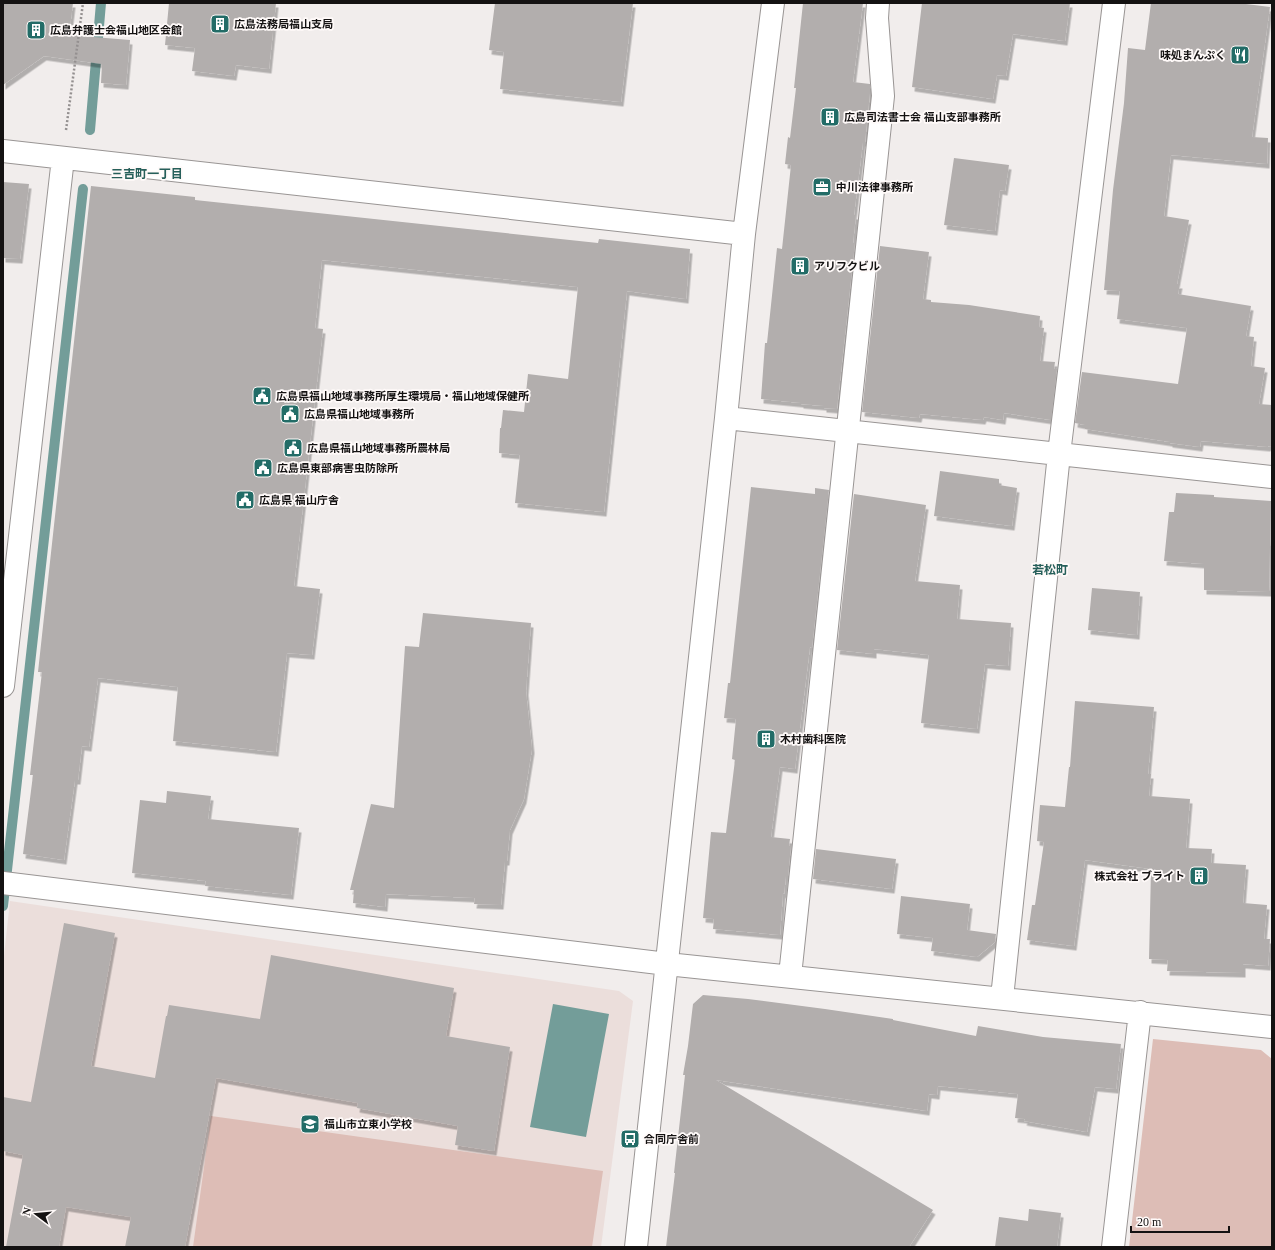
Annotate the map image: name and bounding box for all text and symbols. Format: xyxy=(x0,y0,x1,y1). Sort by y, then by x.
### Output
building icon: 広島法務局福山支局 xyxy=(209,13,231,35)
place label: 広島法務局福山支局 xyxy=(234,18,333,30)
building icon: 広島弁護士会福山地区会館 xyxy=(25,19,47,41)
place label: 広島弁護士会福山地区会館 xyxy=(50,24,182,36)
restaurant icon: 味処まんぷく xyxy=(1229,44,1251,66)
place label: 味処まんぷく xyxy=(1160,49,1226,61)
building icon: 広島司法書士会 福山支部事務所 xyxy=(819,106,841,128)
place label: 広島司法書士会 福山支部事務所 xyxy=(844,111,1001,123)
district label: 三吉町一丁目 xyxy=(111,167,183,181)
office icon: 中川法律事務所 xyxy=(811,176,833,198)
place label: 中川法律事務所 xyxy=(836,181,913,193)
building icon: アリフクビル xyxy=(789,255,811,277)
place label: アリフクビル xyxy=(814,260,880,272)
public building icon: 広島県福山地域事務所厚生環境局・福山地域保健所 xyxy=(251,385,273,407)
place label: 広島県福山地域事務所厚生環境局・福山地域保健所 xyxy=(276,390,529,402)
public building icon: 広島県福山地域事務所 xyxy=(279,403,301,425)
place label: 広島県福山地域事務所 xyxy=(304,408,414,420)
public building icon: 広島県福山地域事務所農林局 xyxy=(282,437,304,459)
place label: 広島県福山地域事務所農林局 xyxy=(307,442,450,454)
public building icon: 広島県東部病害虫防除所 xyxy=(252,457,274,479)
place label: 広島県東部病害虫防除所 xyxy=(277,462,398,474)
public building icon: 広島県 福山庁舎 xyxy=(234,489,256,511)
place label: 広島県 福山庁舎 xyxy=(259,494,340,506)
district label: 若松町 xyxy=(1032,563,1068,577)
building icon: 木村歯科医院 xyxy=(755,728,777,750)
place label: 木村歯科医院 xyxy=(780,733,846,745)
building icon: 株式会社 ブライト xyxy=(1188,865,1210,887)
place label: 株式会社 ブライト xyxy=(1094,870,1185,882)
school or university icon: 福山市立東小学校 xyxy=(299,1113,321,1135)
place label: 福山市立東小学校 xyxy=(324,1118,412,1130)
bus stop icon: 合同庁舎前 xyxy=(619,1128,641,1150)
place label: 合同庁舎前 xyxy=(644,1133,699,1145)
north arrow xyxy=(16,1194,56,1234)
text: N xyxy=(20,1206,33,1217)
scale bar xyxy=(1131,1208,1229,1234)
text: 20 m xyxy=(1137,1215,1162,1229)

